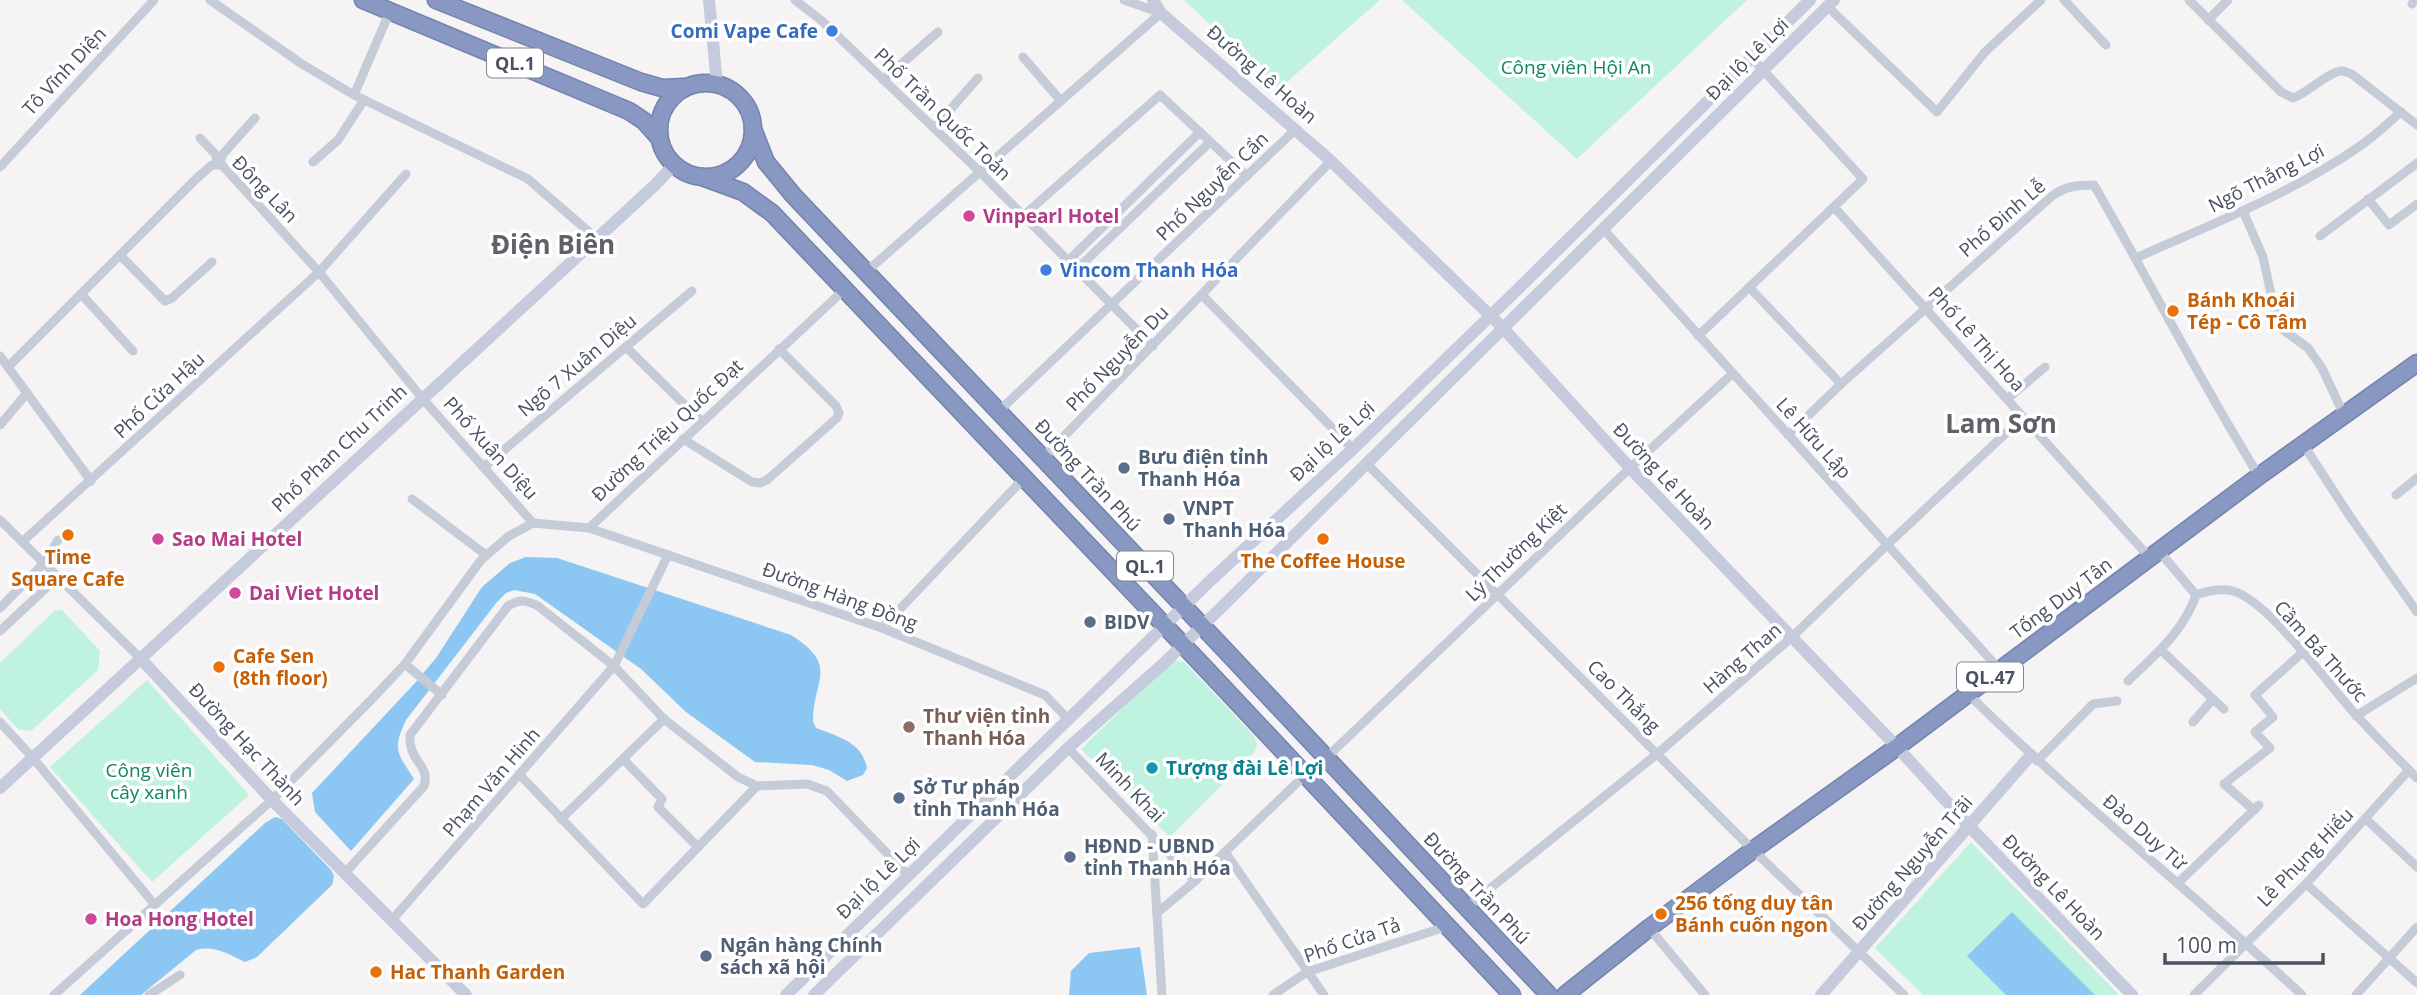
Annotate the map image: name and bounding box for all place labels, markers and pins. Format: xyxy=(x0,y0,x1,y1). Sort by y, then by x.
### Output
place label: Comi Vape Cafe xyxy=(671,18,818,44)
marker: Comi Vape Cafe xyxy=(824,23,840,39)
place label: Vinpearl Hotel xyxy=(983,203,1119,229)
marker: Vinpearl Hotel xyxy=(961,208,977,224)
place label: Vincom Thanh Hóa xyxy=(1060,257,1238,283)
marker: Vincom Thanh Hóa xyxy=(1038,262,1054,278)
place label: Bánh Khoái Tép - Cô Tâm xyxy=(2187,287,2307,335)
marker: Bánh Khoái Tép - Cô Tâm xyxy=(2165,303,2181,319)
place label: Bưu điện tỉnh Thanh Hóa xyxy=(1138,444,1268,492)
marker: Bưu điện tỉnh Thanh Hóa xyxy=(1116,460,1132,476)
place label: VNPT Thanh Hóa xyxy=(1183,495,1286,543)
marker: VNPT Thanh Hóa xyxy=(1161,511,1177,527)
place label: Sao Mai Hotel xyxy=(172,526,302,552)
marker: Time Square Cafe xyxy=(60,527,76,543)
marker: Sao Mai Hotel xyxy=(150,531,166,547)
marker: The Coffee House xyxy=(1315,531,1331,547)
place label: Time Square Cafe xyxy=(11,544,125,592)
place label: The Coffee House xyxy=(1240,548,1406,574)
place label: Dai Viet Hotel xyxy=(249,580,379,606)
marker: Dai Viet Hotel xyxy=(227,585,243,601)
place label: BIDV xyxy=(1104,609,1150,635)
marker: BIDV xyxy=(1082,614,1098,630)
place label: Cafe Sen (8th floor) xyxy=(233,643,328,691)
marker: Cafe Sen (8th floor) xyxy=(211,659,227,675)
place label: Thư viện tỉnh Thanh Hóa xyxy=(923,703,1050,751)
marker: Thư viện tỉnh Thanh Hóa xyxy=(901,719,917,735)
place label: Tượng đài Lê Lợi xyxy=(1166,755,1323,781)
marker: Tượng đài Lê Lợi xyxy=(1144,760,1160,776)
place label: Sở Tư pháp tỉnh Thanh Hóa xyxy=(913,774,1060,822)
marker: Sở Tư pháp tỉnh Thanh Hóa xyxy=(891,790,907,806)
place label: HĐND - UBND tỉnh Thanh Hóa xyxy=(1084,833,1231,881)
marker: HĐND - UBND tỉnh Thanh Hóa xyxy=(1062,849,1078,865)
place label: 256 tống duy tân Bánh cuốn ngon xyxy=(1675,890,1833,938)
place label: Hoa Hong Hotel xyxy=(105,906,254,932)
marker: 256 tống duy tân Bánh cuốn ngon xyxy=(1653,906,1669,922)
marker: Hoa Hong Hotel xyxy=(83,911,99,927)
place label: Ngân hàng Chính sách xã hội xyxy=(720,932,883,980)
marker: Ngân hàng Chính sách xã hội xyxy=(698,948,714,964)
place label: Hac Thanh Garden xyxy=(390,959,565,985)
marker: Hac Thanh Garden xyxy=(368,964,384,980)

